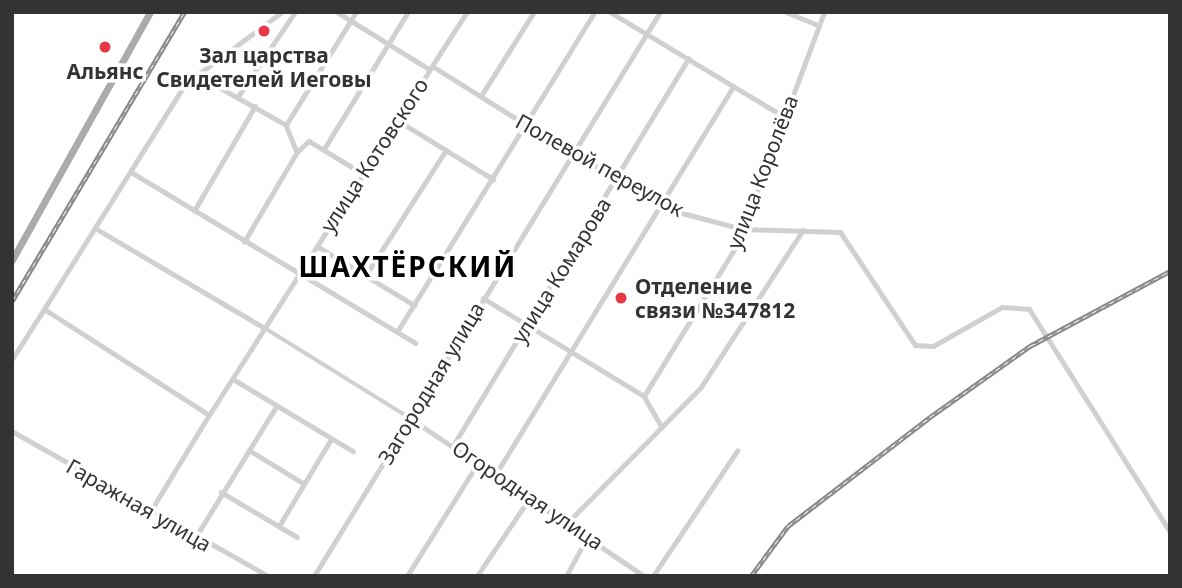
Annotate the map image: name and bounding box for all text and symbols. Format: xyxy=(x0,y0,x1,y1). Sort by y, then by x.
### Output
marker: Зал царства Свидетелей Иеговы xyxy=(256,23,272,39)
marker: Альянс xyxy=(97,39,113,55)
place label: Зал царства Свидетелей Иеговы xyxy=(156,42,372,92)
place label: Альянс xyxy=(66,58,144,84)
street label: улица Котовского xyxy=(315,73,433,237)
street label: улица Королёва xyxy=(721,91,803,253)
street label: Полевой переулок xyxy=(512,108,688,222)
street label: улица Комарова xyxy=(506,193,616,347)
district label: ШАХТЁРСКИЙ xyxy=(300,249,516,283)
place label: Отделение связи №347812 xyxy=(635,273,795,323)
marker: Отделение связи №347812 xyxy=(613,290,629,306)
street label: Загородная улица xyxy=(373,297,489,469)
street label: Огородная улица xyxy=(448,435,608,555)
street label: Гаражная улица xyxy=(62,453,216,557)

